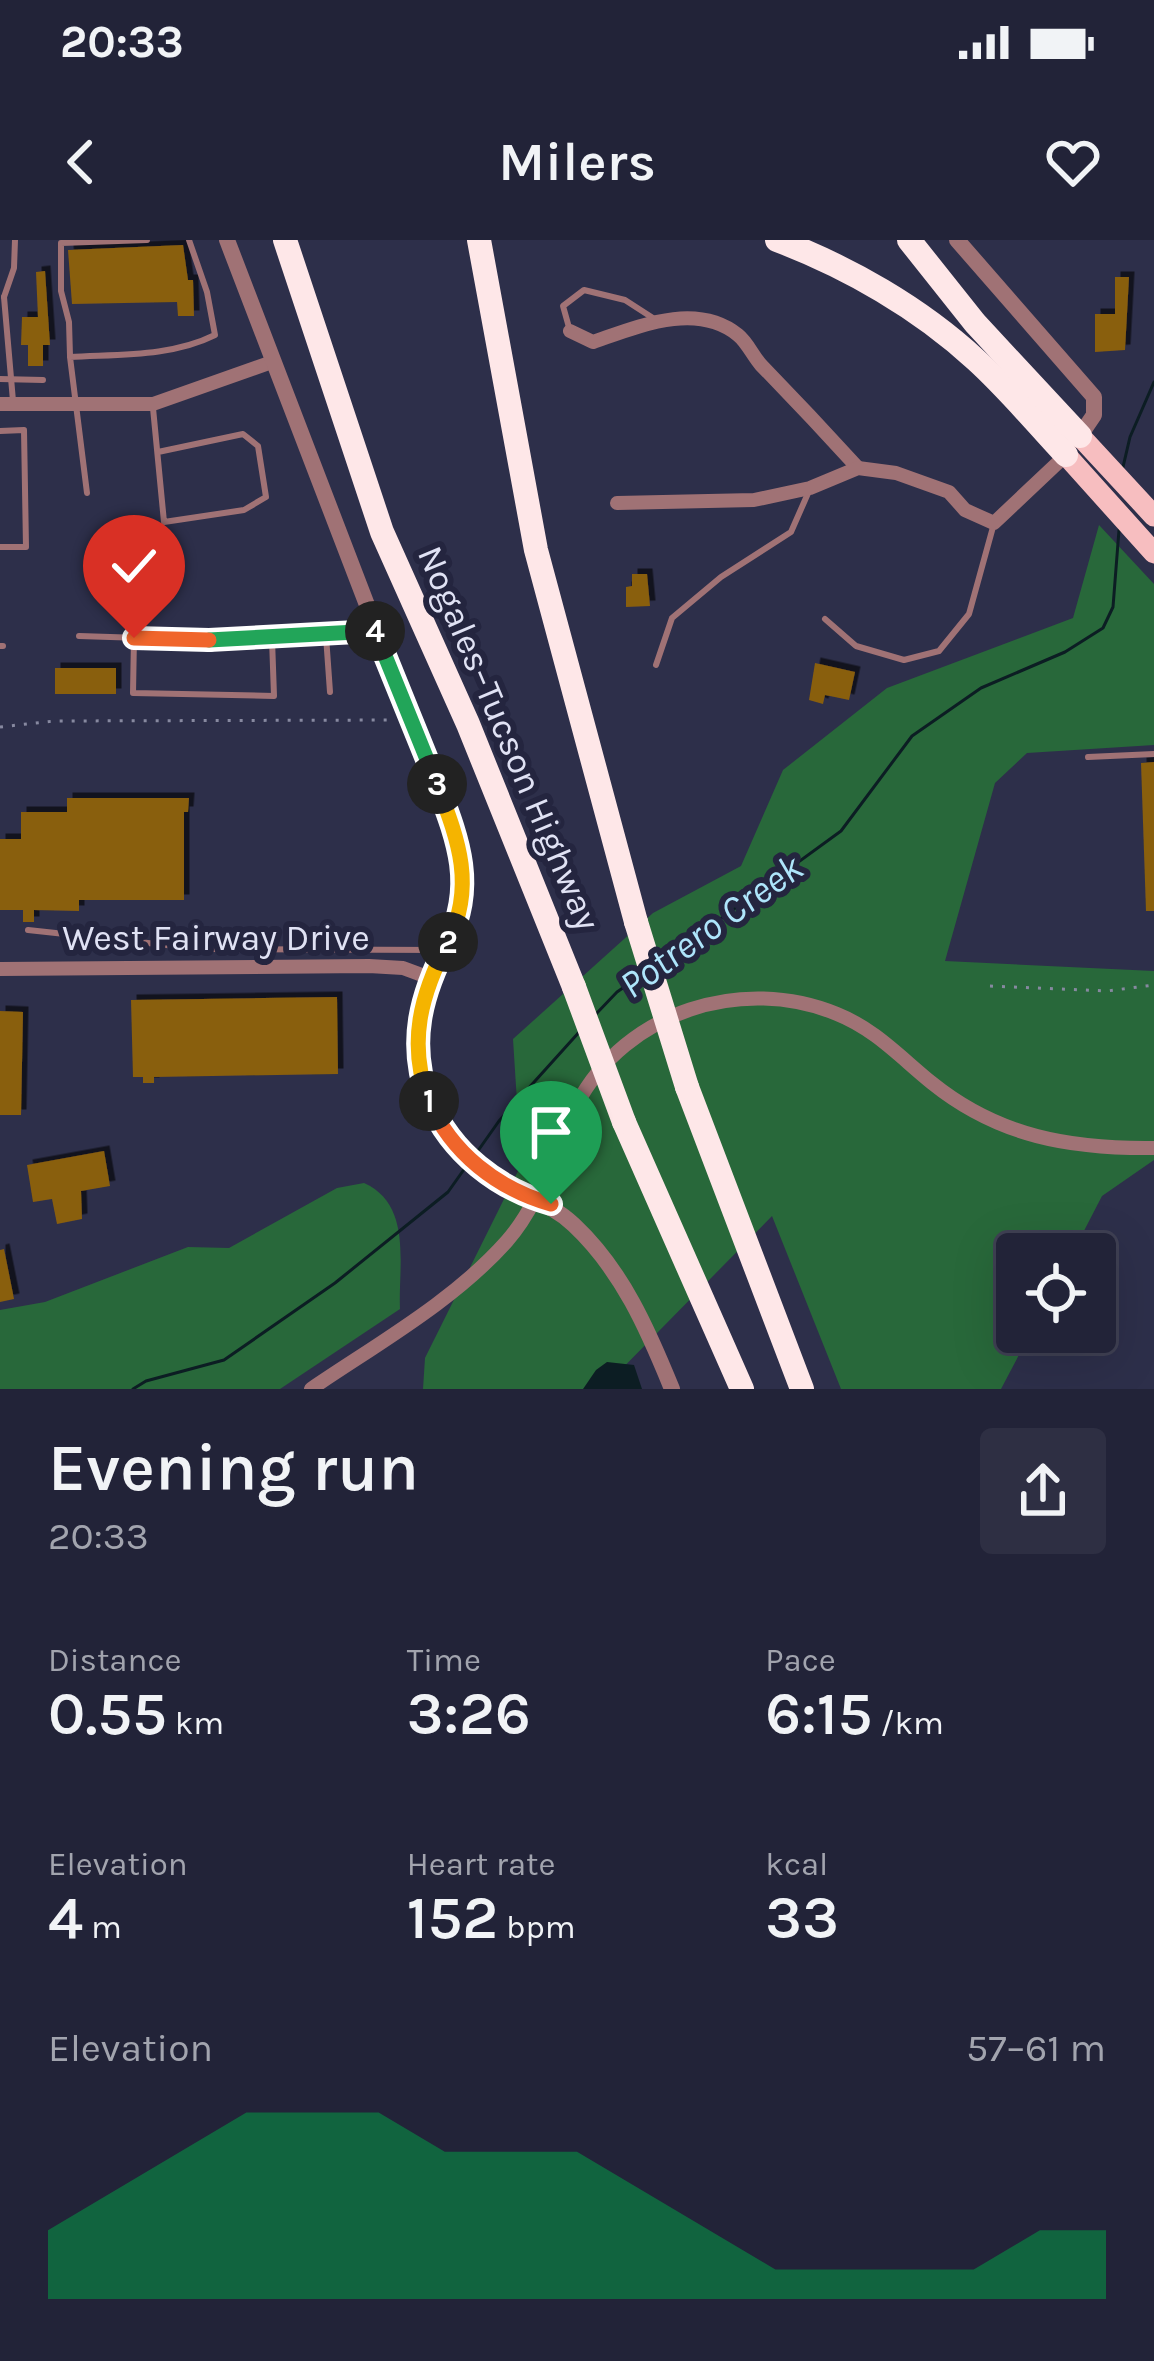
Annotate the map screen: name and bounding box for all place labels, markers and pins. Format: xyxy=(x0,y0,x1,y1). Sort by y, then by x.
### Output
pin xyxy=(83,515,185,638)
pin: 4 xyxy=(345,601,405,661)
pin: 3 xyxy=(407,754,467,814)
pin: 2 xyxy=(418,912,478,972)
pin: 1 xyxy=(399,1071,459,1131)
pin xyxy=(500,1081,602,1204)

